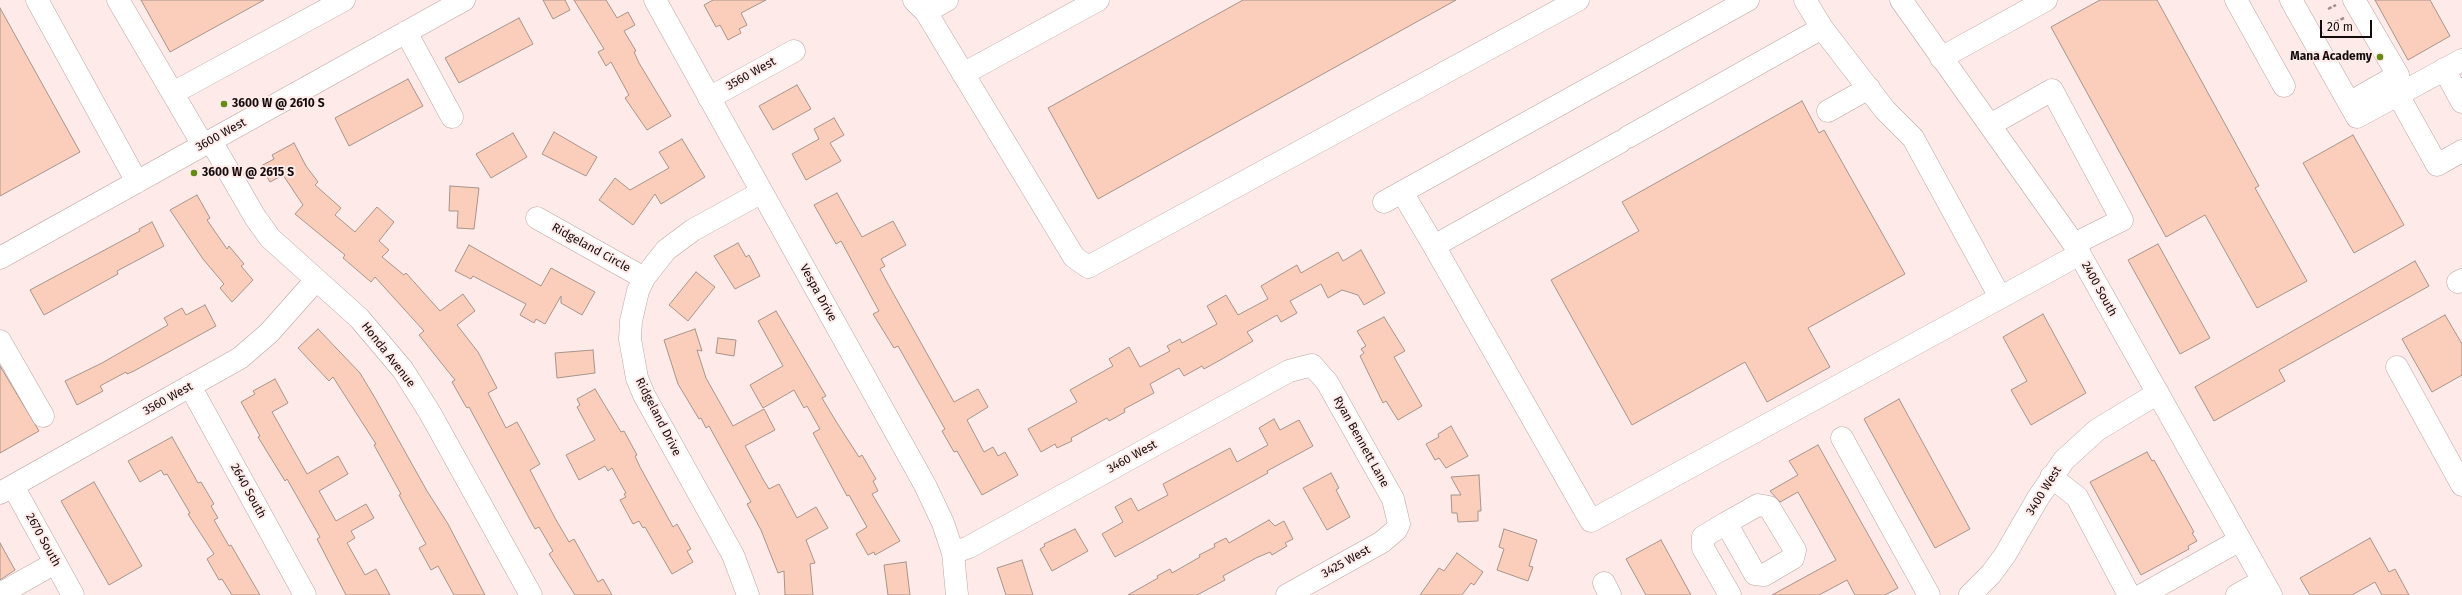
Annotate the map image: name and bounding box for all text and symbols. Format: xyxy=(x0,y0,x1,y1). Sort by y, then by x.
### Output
scale bar xyxy=(2322,12,2374,38)
text: 20 m xyxy=(2327,20,2353,34)
place label: Mana Academy xyxy=(2290,50,2372,64)
marker: Mana Academy xyxy=(2375,52,2385,62)
street label: 3560 West xyxy=(724,54,778,94)
place label: 3600 W @ 2610 S xyxy=(232,97,325,111)
marker: 3600 W @ 2610 S xyxy=(219,99,229,109)
street label: 3600 West xyxy=(193,115,249,155)
place label: 3600 W @ 2615 S xyxy=(202,166,294,180)
marker: 3600 W @ 2615 S xyxy=(189,168,199,178)
street label: Ridgeland Circle xyxy=(549,220,633,276)
street label: 2400 South xyxy=(2078,259,2120,319)
street label: Vespa Drive xyxy=(796,262,840,324)
street label: Honda Avenue xyxy=(358,319,418,391)
street label: Ridgeland Drive xyxy=(632,375,684,459)
street label: 3560 West xyxy=(141,379,195,419)
street label: Ryan Bennett Lane xyxy=(1330,394,1392,490)
street label: 3460 West xyxy=(1105,437,1159,477)
street label: 2640 South xyxy=(227,461,269,521)
street label: 3400 West xyxy=(2023,464,2065,518)
street label: 2670 South xyxy=(22,511,64,569)
street label: 3425 West xyxy=(1319,543,1373,581)

